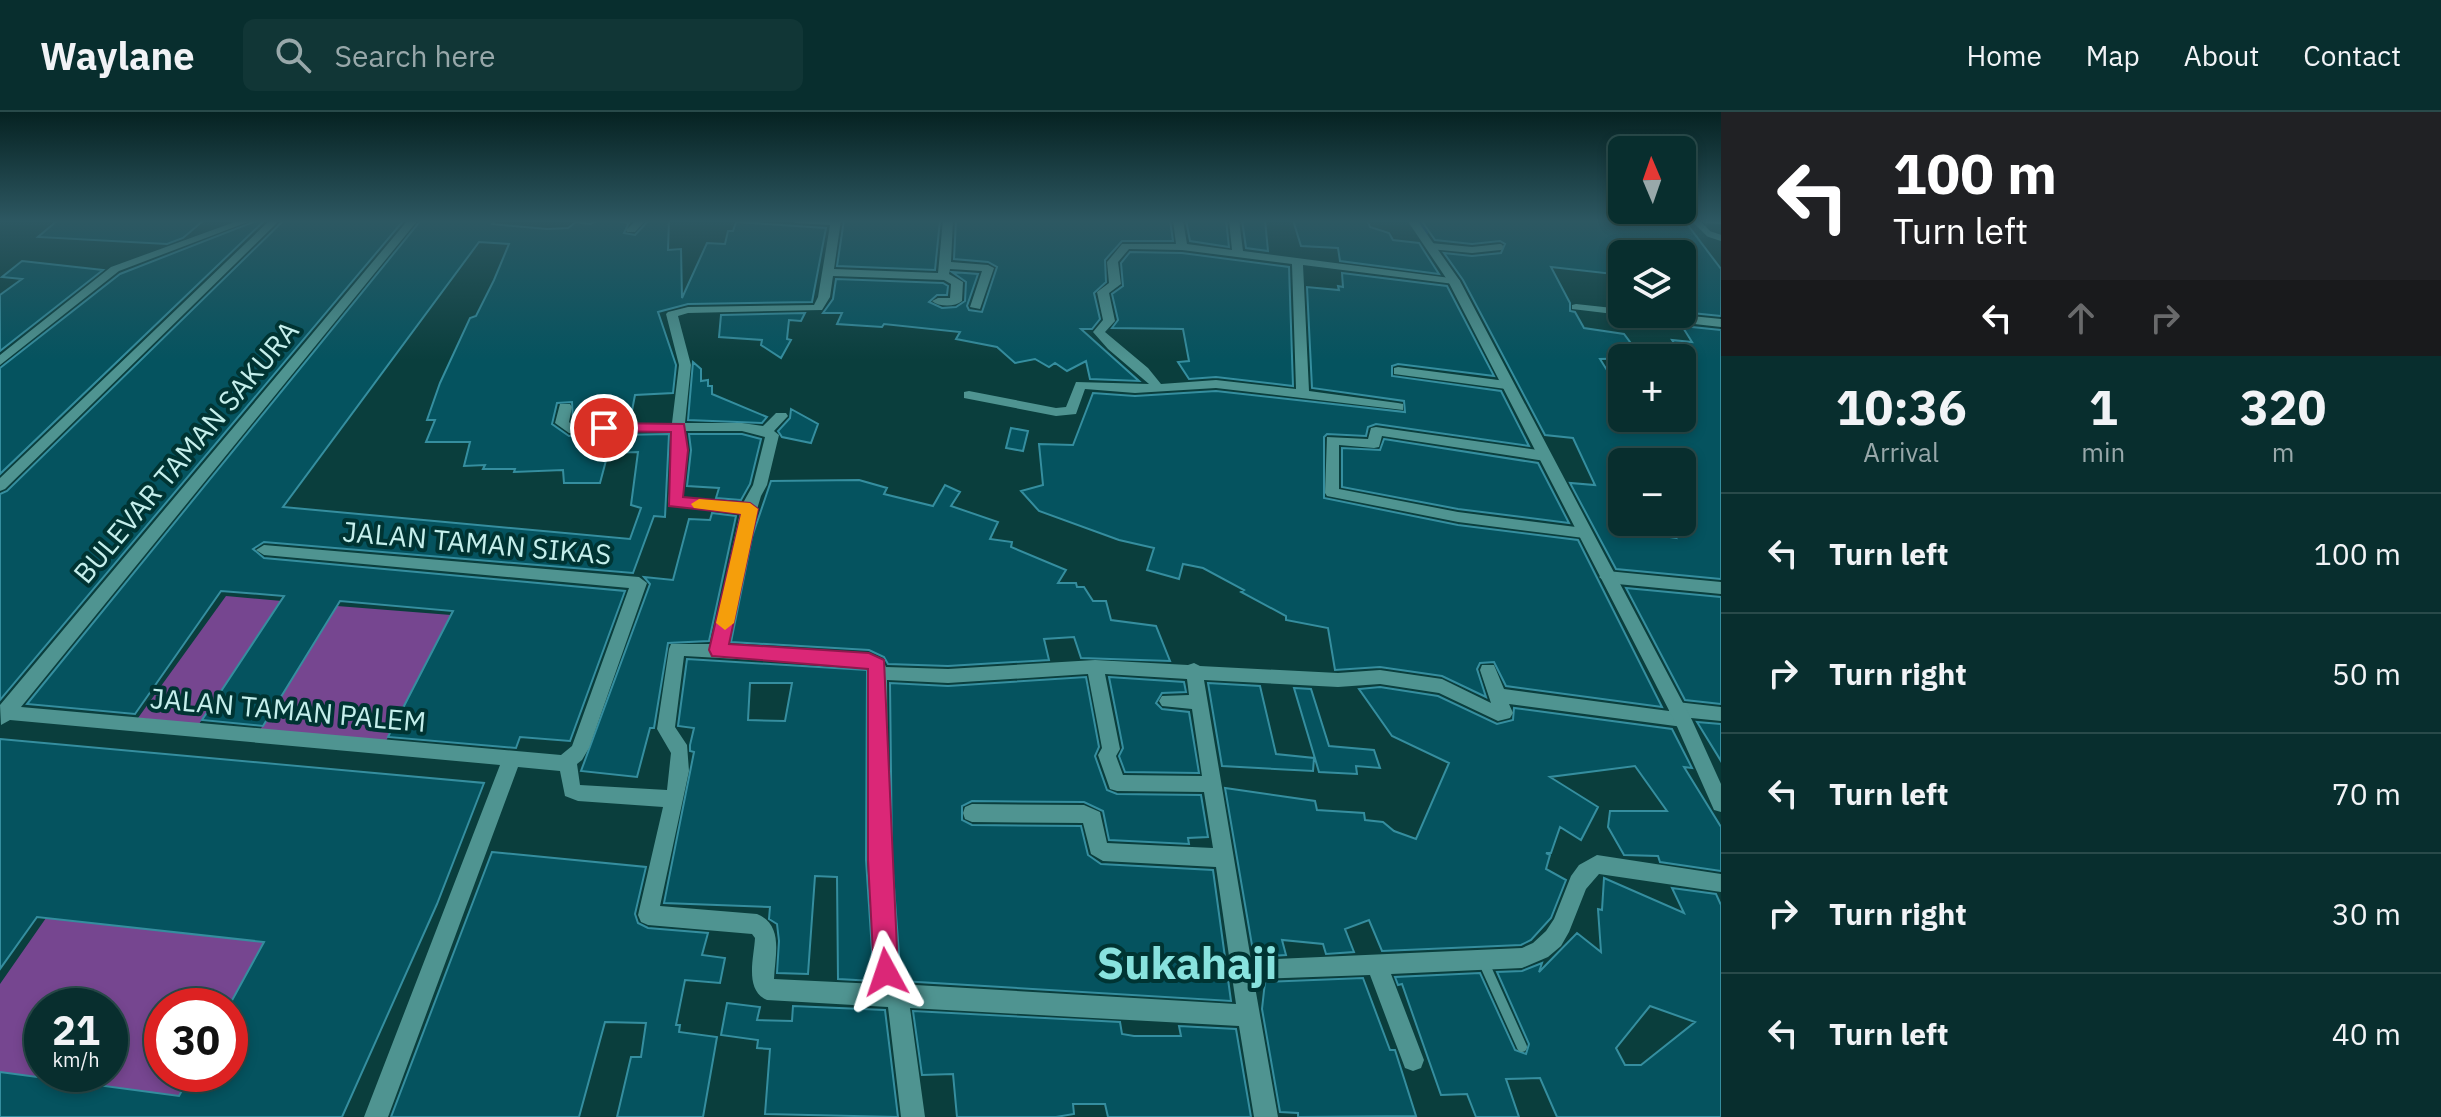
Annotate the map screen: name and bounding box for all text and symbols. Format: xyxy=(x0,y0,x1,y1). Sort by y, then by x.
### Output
search box xyxy=(243,19,803,91)
text: Waylane xyxy=(40,31,195,80)
icon: search xyxy=(271,33,315,77)
text: Search here xyxy=(335,36,495,75)
text: Home xyxy=(1966,37,2042,74)
text: Map xyxy=(2086,37,2140,74)
text: About xyxy=(2184,37,2259,74)
text: Contact xyxy=(2303,37,2401,74)
north arrow xyxy=(1608,136,1696,224)
map controls xyxy=(1608,136,1696,536)
text: 100 m xyxy=(1893,137,2057,209)
icon: left xyxy=(1761,144,1865,248)
text: Turn left xyxy=(1893,207,2028,254)
button: layers xyxy=(1608,240,1696,328)
icon: left xyxy=(1975,296,2019,340)
icon: ahead xyxy=(2059,296,2103,340)
icon: right xyxy=(2143,296,2187,340)
street label: BULEVAR TAMAN SAKURA xyxy=(65,313,306,591)
button: + xyxy=(1608,344,1696,432)
text: 10:36 xyxy=(1836,376,1967,438)
text: 1 xyxy=(2089,376,2118,438)
text: 320 xyxy=(2240,376,2326,438)
pin xyxy=(570,394,638,462)
icon: arrive xyxy=(582,406,626,450)
text: Arrival xyxy=(1863,435,1939,469)
text: min xyxy=(2081,435,2125,469)
text: m xyxy=(2272,435,2294,469)
button: − xyxy=(1608,448,1696,536)
street label: JALAN TAMAN SIKAS xyxy=(341,512,613,573)
icon: left xyxy=(1761,531,1805,575)
text: Turn left xyxy=(1829,534,1948,573)
text: 100 m xyxy=(2314,534,2401,573)
icon: right xyxy=(1761,651,1805,695)
text: Turn right xyxy=(1829,654,1967,693)
text: 50 m xyxy=(2332,654,2401,693)
street label: JALAN TAMAN PALEM xyxy=(148,679,428,740)
icon: left xyxy=(1761,771,1805,815)
text: Turn left xyxy=(1829,774,1948,813)
text: 70 m xyxy=(2332,774,2401,813)
icon: right xyxy=(1761,891,1805,935)
text: Turn right xyxy=(1829,894,1967,933)
text: 30 m xyxy=(2332,894,2401,933)
position arrow xyxy=(844,930,928,1014)
district label: Sukahaji xyxy=(1097,934,1277,991)
speed limit sign: 30 xyxy=(144,988,248,1092)
text: 21 xyxy=(52,1004,100,1056)
icon: left xyxy=(1761,1011,1805,1055)
text: Turn left xyxy=(1829,1014,1948,1053)
text: 40 m xyxy=(2332,1014,2401,1053)
text: km/h xyxy=(52,1046,100,1073)

